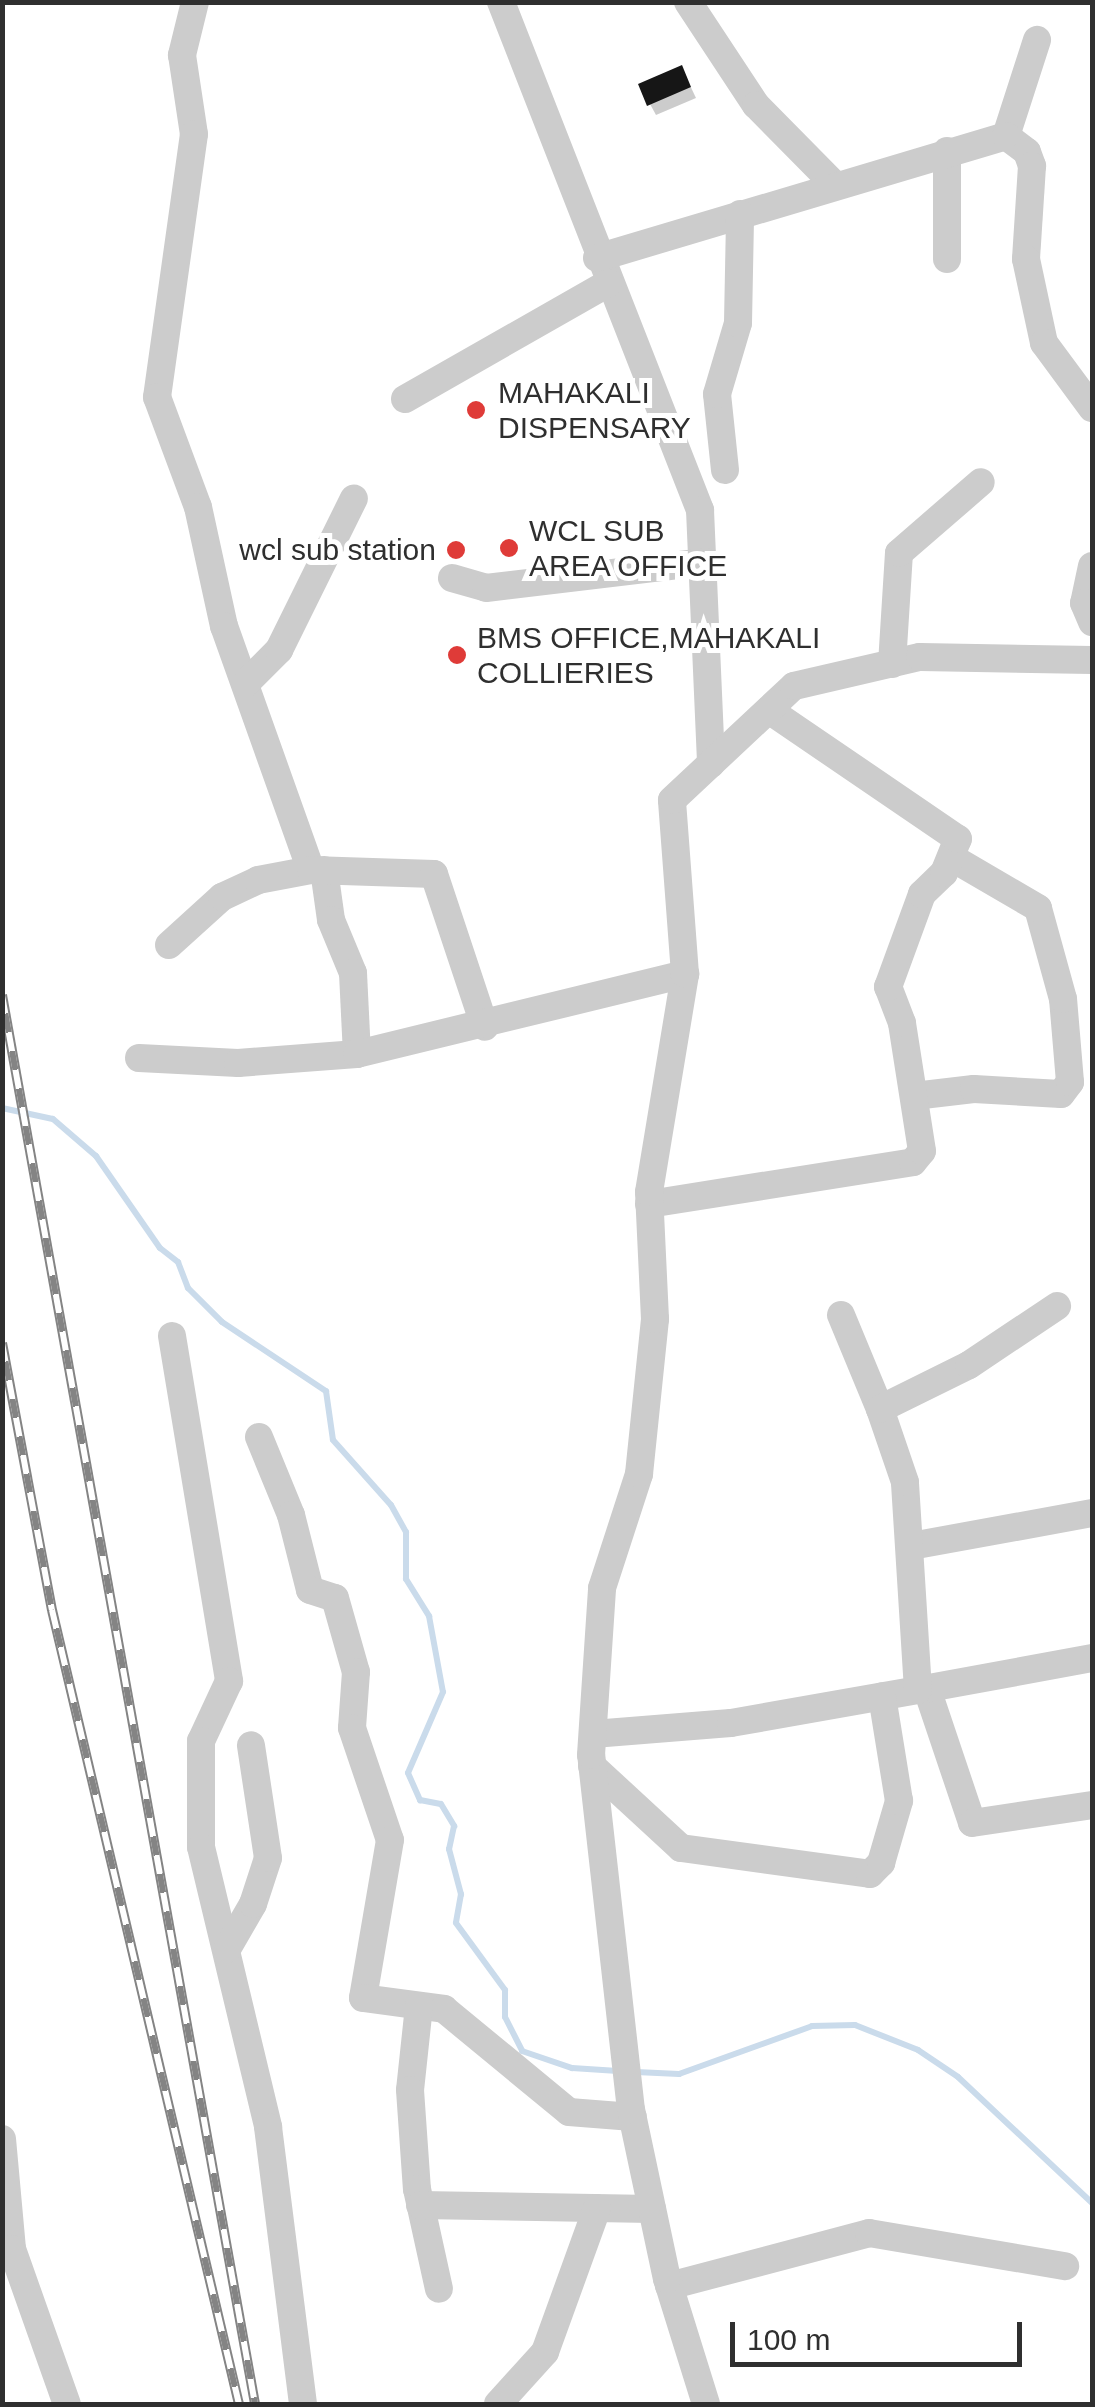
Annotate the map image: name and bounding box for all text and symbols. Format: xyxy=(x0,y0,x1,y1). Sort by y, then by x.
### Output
place label: MAHAKALI DISPENSARY xyxy=(498,375,691,446)
marker: MAHAKALI DISPENSARY xyxy=(463,397,489,423)
place label: WCL SUB AREA OFFICE xyxy=(529,513,729,584)
place label: wcl sub station xyxy=(239,532,436,568)
marker: WCL SUB AREA OFFICE xyxy=(498,537,520,559)
marker: wcl sub station xyxy=(445,539,467,561)
place label: BMS OFFICE,MAHAKALI COLLIERIES xyxy=(477,620,820,690)
marker: BMS OFFICE,MAHAKALI COLLIERIES xyxy=(446,644,468,666)
scale bar xyxy=(735,2302,1028,2364)
text: 100 m xyxy=(747,2323,830,2356)

